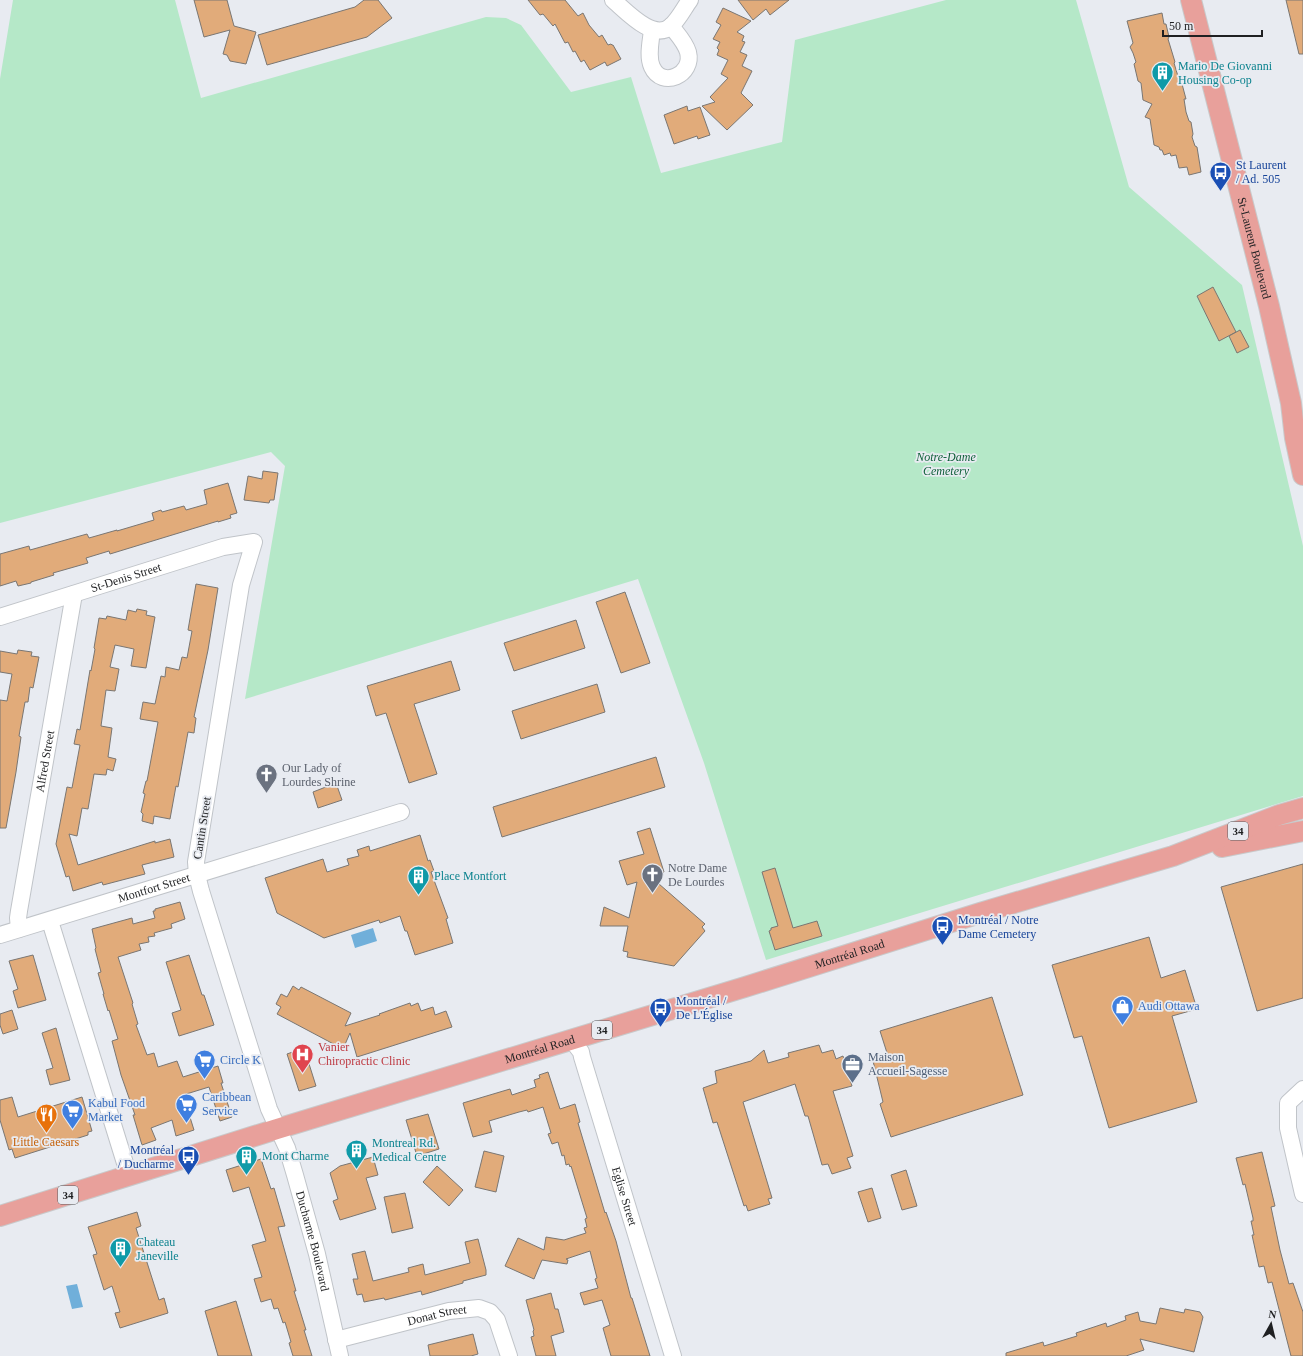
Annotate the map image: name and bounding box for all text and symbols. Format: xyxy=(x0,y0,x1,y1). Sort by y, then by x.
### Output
scale bar xyxy=(1163,12,1262,38)
text: 50 m xyxy=(1169,19,1194,33)
place label: Mario De Giovanni Housing Co-op xyxy=(1178,59,1273,87)
building icon: Mario De Giovanni Housing Co-op xyxy=(1150,60,1176,93)
place label: St Laurent / Ad. 505 xyxy=(1236,158,1287,186)
bus stop icon: St Laurent / Ad. 505 xyxy=(1208,159,1234,192)
street label: St-Laurent Boulevard xyxy=(1235,196,1274,300)
park label: Notre-Dame Cemetery xyxy=(915,450,976,478)
street label: St-Denis Street xyxy=(89,560,164,595)
street label: Alfred Street xyxy=(33,729,57,793)
place label: Our Lady of Lourdes Shrine xyxy=(282,761,356,789)
church icon: Our Lady of Lourdes Shrine xyxy=(253,762,279,795)
street label: Cantin Street xyxy=(190,795,214,860)
road number: 34 xyxy=(1228,822,1248,840)
place label: Notre Dame De Lourdes xyxy=(668,861,727,889)
church icon: Notre Dame De Lourdes xyxy=(640,862,666,895)
building icon: Place Montfort xyxy=(406,863,432,896)
place label: Place Montfort xyxy=(434,869,507,883)
street label: Montfort Street xyxy=(116,870,192,905)
place label: Montréal / Notre Dame Cemetery xyxy=(958,913,1039,941)
bus stop icon: Montréal / Notre Dame Cemetery xyxy=(929,914,955,947)
street label: Montréal Road xyxy=(813,937,886,972)
shop icon: Audi Ottawa xyxy=(1109,993,1135,1026)
place label: Montréal / De L'Église xyxy=(676,994,732,1022)
bus stop icon: Montréal / De L'Église xyxy=(647,995,673,1028)
place label: Audi Ottawa xyxy=(1138,999,1200,1013)
road number: 34 xyxy=(592,1021,612,1039)
street label: Montréal Road xyxy=(503,1032,576,1066)
place label: Vanier Chiropractic Clinic xyxy=(318,1040,410,1068)
hospital icon: Vanier Chiropractic Clinic xyxy=(290,1041,316,1074)
supermarket icon: Circle K xyxy=(191,1047,217,1080)
place label: Maison Accueil-Sagesse xyxy=(868,1050,947,1078)
office icon: Maison Accueil-Sagesse xyxy=(839,1051,865,1084)
place label: Circle K xyxy=(220,1053,261,1067)
place label: Caribbean Service xyxy=(202,1090,251,1118)
supermarket icon: Caribbean Service xyxy=(174,1091,200,1124)
place label: Kabul Food Market xyxy=(88,1096,145,1124)
supermarket icon: Kabul Food Market xyxy=(60,1097,86,1130)
restaurant icon: Little Caesars xyxy=(33,1102,59,1135)
place label: Little Caesars xyxy=(13,1135,79,1149)
place label: Montreal Rd. Medical Centre xyxy=(372,1136,446,1164)
building icon: Montreal Rd. Medical Centre xyxy=(343,1137,369,1170)
place label: Montréal / Ducharme xyxy=(118,1143,175,1171)
building icon: Mont Charme xyxy=(234,1143,260,1176)
bus stop icon: Montréal / Ducharme xyxy=(176,1144,202,1177)
place label: Mont Charme xyxy=(262,1149,329,1163)
street label: Eglise Street xyxy=(609,1165,640,1228)
road number: 34 xyxy=(58,1186,78,1204)
street label: Ducharme Boulevard xyxy=(293,1189,332,1292)
place label: Chateau Janeville xyxy=(136,1235,179,1263)
building icon: Chateau Janeville xyxy=(108,1236,134,1269)
street label: Donat Street xyxy=(406,1302,468,1328)
north arrow xyxy=(1251,1304,1291,1344)
text: N xyxy=(1268,1308,1277,1321)

